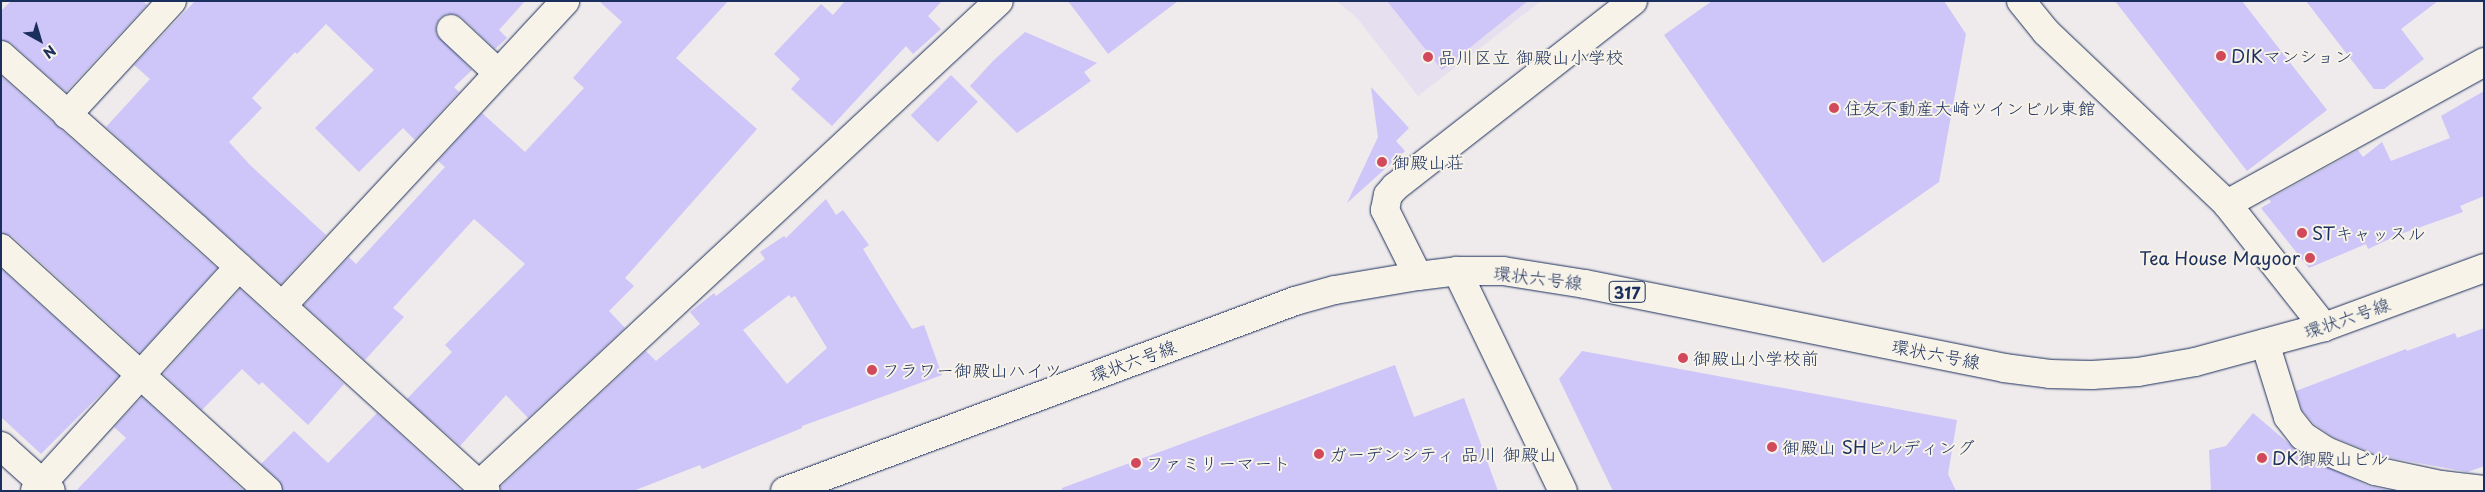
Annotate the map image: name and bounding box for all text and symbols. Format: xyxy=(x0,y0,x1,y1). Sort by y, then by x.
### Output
north arrow xyxy=(15,15,65,65)
text: N xyxy=(39,40,61,64)
place label: DIKマンション xyxy=(2231,45,2353,67)
place label: 品川区立 御殿山小学校 xyxy=(1438,46,1624,68)
marker: DIKマンション xyxy=(2215,50,2227,62)
marker: 品川区立 御殿山小学校 xyxy=(1422,51,1434,63)
place label: 住友不動産大崎ツインビル東館 xyxy=(1844,97,2096,119)
marker: 住友不動産大崎ツインビル東館 xyxy=(1828,102,1840,114)
place label: 御殿山荘 xyxy=(1392,151,1464,173)
marker: 御殿山荘 xyxy=(1376,156,1388,168)
place label: STキャッスル xyxy=(2312,222,2425,244)
marker: STキャッスル xyxy=(2296,227,2308,239)
place label: Tea House Mayoor xyxy=(2138,247,2300,269)
marker: Tea House Mayoor xyxy=(2304,252,2316,264)
street label: 環状六号線 xyxy=(1492,262,1584,294)
road number: 317 xyxy=(1608,278,1646,306)
street label: 環状六号線 xyxy=(2301,293,2393,343)
street label: 環状六号線 xyxy=(1087,335,1179,387)
street label: 環状六号線 xyxy=(1890,335,1982,373)
place label: 御殿山小学校前 xyxy=(1693,347,1819,369)
marker: 御殿山小学校前 xyxy=(1677,352,1689,364)
place label: フラワー御殿山ハイツ xyxy=(882,359,1062,381)
marker: フラワー御殿山ハイツ xyxy=(866,364,878,376)
place label: 御殿山 SHビルディング xyxy=(1782,436,1975,458)
marker: 御殿山 SHビルディング xyxy=(1766,441,1778,453)
place label: ガーデンシティ 品川 御殿山 xyxy=(1329,443,1557,465)
place label: DK御殿山ビル xyxy=(2272,447,2389,469)
marker: ガーデンシティ 品川 御殿山 xyxy=(1313,448,1325,460)
place label: ファミリーマート xyxy=(1146,452,1290,474)
marker: DK御殿山ビル xyxy=(2256,452,2268,464)
marker: ファミリーマート xyxy=(1130,457,1142,469)

